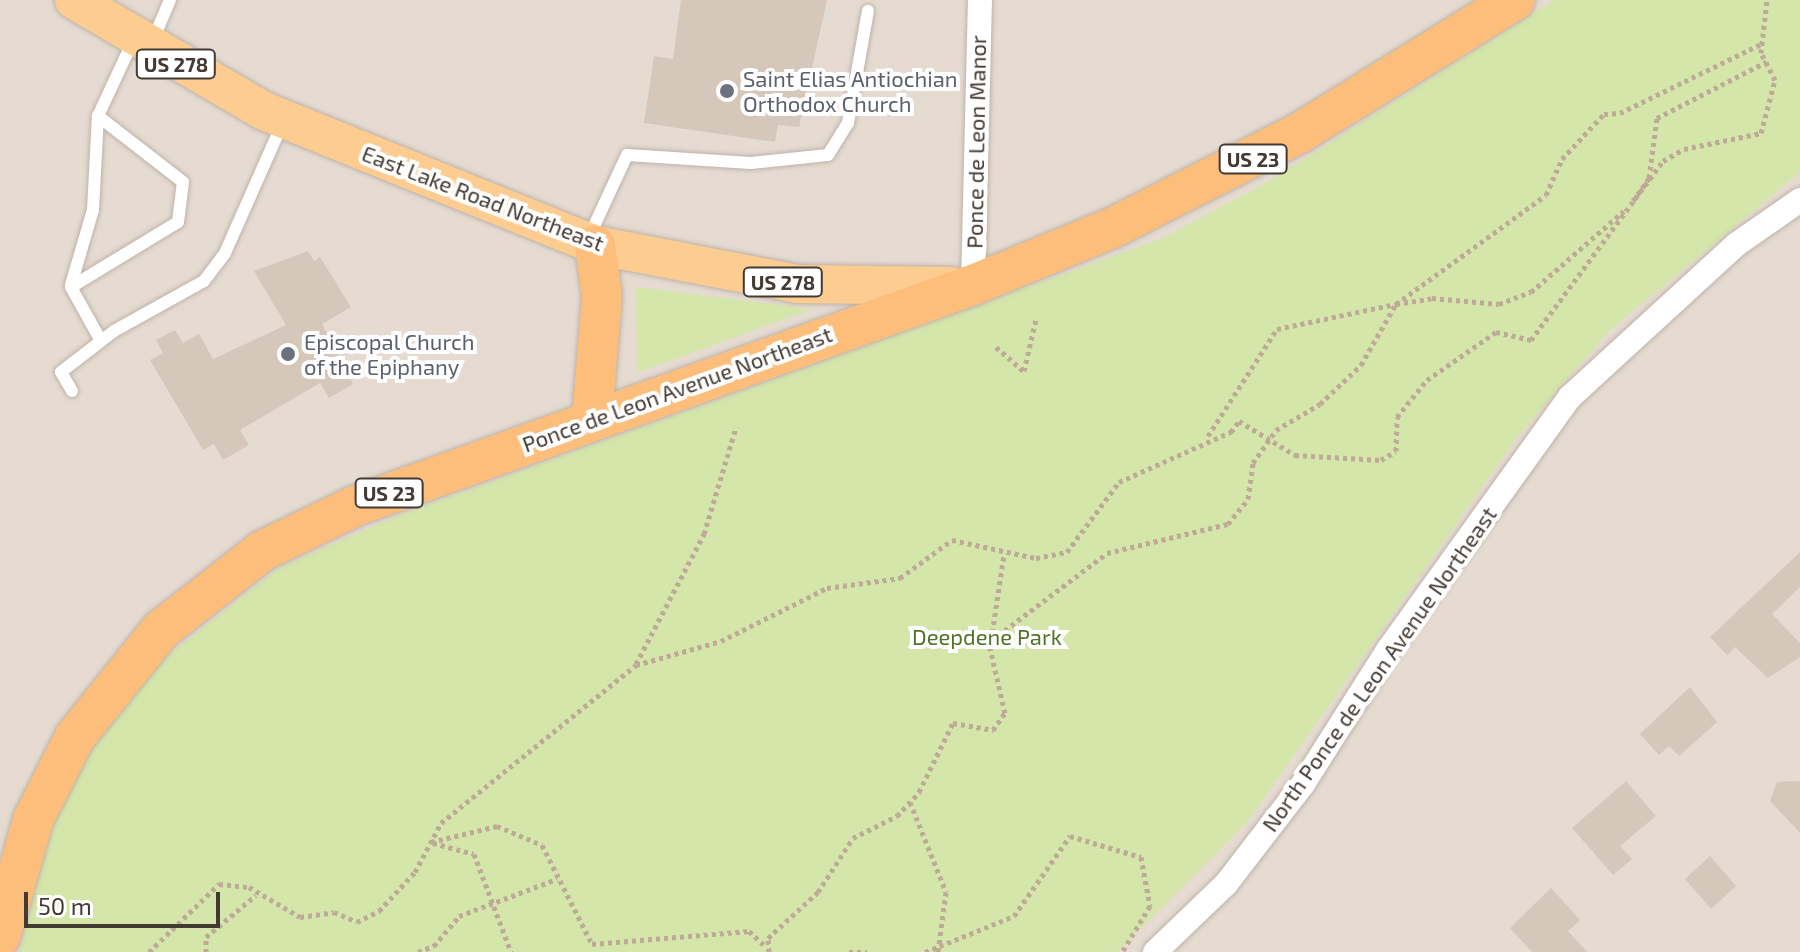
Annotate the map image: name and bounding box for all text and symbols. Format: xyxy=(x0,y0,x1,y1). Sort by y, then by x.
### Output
street label: Ponce de Leon Manor xyxy=(961,35,991,249)
road number: US 278 xyxy=(134,48,218,80)
place label: Saint Elias Antiochian Orthodox Church xyxy=(743,65,958,116)
marker: Saint Elias Antiochian Orthodox Church xyxy=(718,82,736,100)
street label: East Lake Road Northeast xyxy=(358,140,608,256)
road number: US 23 xyxy=(1217,143,1289,175)
road number: US 278 xyxy=(741,266,825,298)
street label: Ponce de Leon Avenue Northeast xyxy=(518,320,836,458)
place label: Episcopal Church of the Epiphany xyxy=(304,328,475,380)
marker: Episcopal Church of the Epiphany xyxy=(279,345,297,363)
road number: US 23 xyxy=(353,477,425,509)
street label: North Ponce de Leon Avenue Northeast xyxy=(1256,501,1502,837)
park label: Deepdene Park xyxy=(912,624,1062,650)
scale bar xyxy=(28,876,224,926)
text: 50 m xyxy=(38,891,92,920)

